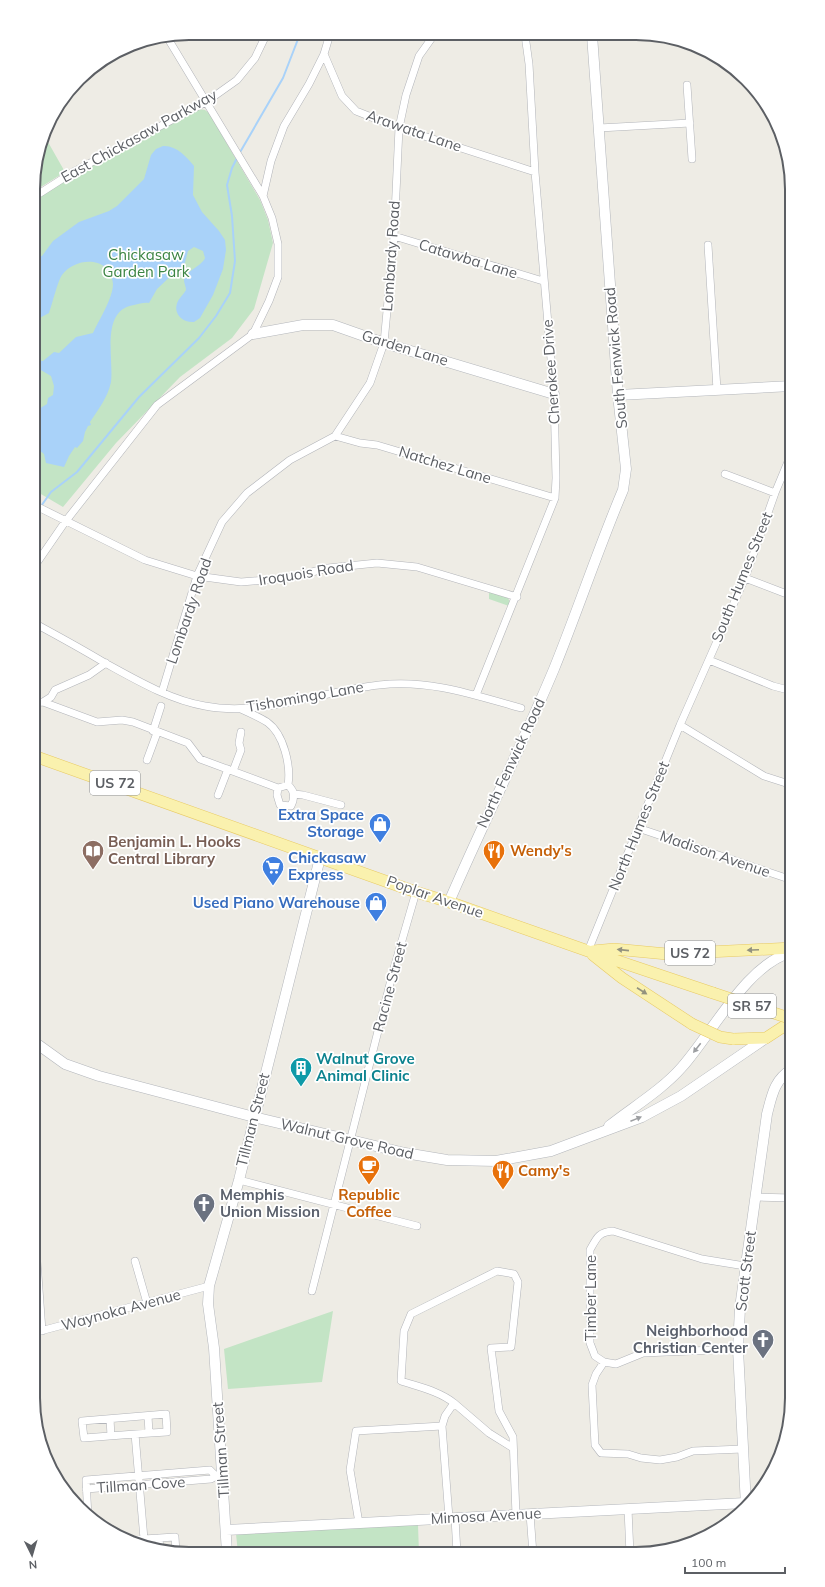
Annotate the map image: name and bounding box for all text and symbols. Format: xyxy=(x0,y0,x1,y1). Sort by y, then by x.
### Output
street label: East Chickasaw Parkway xyxy=(57,85,220,186)
street label: Arawata Lane xyxy=(364,105,464,156)
street label: Lombardy Road xyxy=(377,200,404,312)
street label: Catawba Lane xyxy=(416,234,520,283)
park label: Chickasaw Garden Park xyxy=(103,245,190,281)
street label: South Fenwick Road xyxy=(600,286,631,430)
street label: Cherokee Drive xyxy=(537,319,564,425)
street label: Garden Lane xyxy=(360,325,451,370)
street label: Natchez Lane xyxy=(397,441,494,488)
street label: South Humes Street xyxy=(707,509,776,645)
street label: Lombardy Road xyxy=(162,555,216,666)
street label: Iroquois Road xyxy=(257,556,355,589)
street label: Tishomingo Lane xyxy=(245,677,365,716)
street label: North Fenwick Road xyxy=(472,695,549,831)
street label: North Humes Street xyxy=(604,758,673,893)
road number: US 72 xyxy=(90,771,140,795)
place label: Extra Space Storage xyxy=(278,805,364,841)
shop icon: Extra Space Storage xyxy=(367,811,393,844)
street label: Madison Avenue xyxy=(658,826,773,881)
place label: Benjamin L. Hooks Central Library xyxy=(108,832,241,868)
library icon: Benjamin L. Hooks Central Library xyxy=(80,838,106,871)
restaurant icon: Wendy's xyxy=(481,838,507,871)
place label: Wendy's xyxy=(510,841,572,860)
place label: Chickasaw Express xyxy=(288,848,367,884)
supermarket icon: Chickasaw Express xyxy=(260,854,286,887)
street label: Poplar Avenue xyxy=(384,871,486,922)
shop icon: Used Piano Warehouse xyxy=(363,890,389,923)
place label: Used Piano Warehouse xyxy=(193,893,360,912)
street label: Racine Street xyxy=(368,940,411,1034)
road number: US 72 xyxy=(665,941,715,965)
one-way arrow xyxy=(617,947,629,954)
one-way arrow xyxy=(746,947,759,953)
one-way arrow xyxy=(637,987,647,995)
road number: SR 57 xyxy=(728,994,776,1018)
one-way arrow xyxy=(693,1042,702,1053)
place label: Walnut Grove Animal Clinic xyxy=(316,1049,415,1085)
building icon: Walnut Grove Animal Clinic xyxy=(288,1055,314,1088)
street label: Tillman Street xyxy=(232,1071,273,1169)
street label: Walnut Grove Road xyxy=(278,1114,416,1163)
one-way arrow xyxy=(630,1116,642,1122)
cafe icon: Republic Coffee xyxy=(356,1153,382,1186)
restaurant icon: Camy's xyxy=(490,1158,516,1191)
place label: Camy's xyxy=(518,1161,570,1180)
place label: Memphis Union Mission xyxy=(220,1185,320,1221)
place label: Republic Coffee xyxy=(338,1185,400,1221)
church icon: Memphis Union Mission xyxy=(191,1191,217,1224)
street label: Scott Street xyxy=(731,1230,760,1312)
street label: Timber Lane xyxy=(581,1255,600,1341)
street label: Waynoka Avenue xyxy=(59,1284,183,1335)
place label: Neighborhood Christian Center xyxy=(633,1321,748,1357)
church icon: Neighborhood Christian Center xyxy=(750,1327,776,1360)
street label: Tillman Street xyxy=(208,1401,233,1499)
street label: Tillman Cove xyxy=(96,1472,186,1497)
street label: Mimosa Avenue xyxy=(430,1503,542,1528)
north arrow xyxy=(12,1535,52,1575)
scale bar xyxy=(685,1549,785,1575)
text: 100 m xyxy=(691,1555,726,1570)
text: N xyxy=(28,1558,38,1572)

